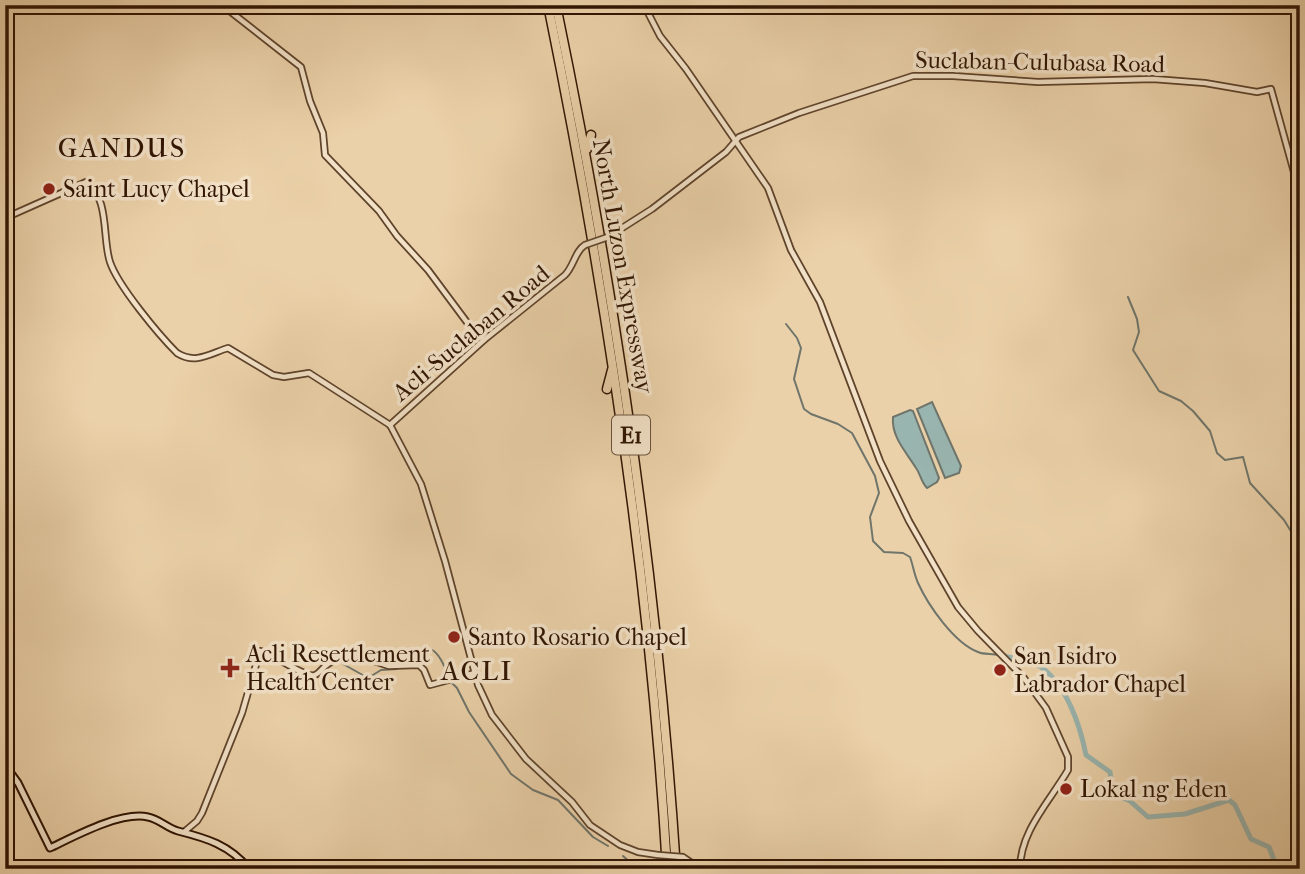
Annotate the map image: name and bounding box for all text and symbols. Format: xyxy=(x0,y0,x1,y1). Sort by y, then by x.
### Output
street label: Suclaban-Culubasa Road xyxy=(915,46,1166,78)
district label: GANDUS xyxy=(58,131,186,164)
street label: North Luzon Expressway xyxy=(587,137,659,397)
place label: Saint Lucy Chapel xyxy=(63,175,250,203)
marker: Saint Lucy Chapel xyxy=(41,181,57,197)
street label: Acli-Suclaban Road xyxy=(386,259,556,407)
road number: E1 xyxy=(612,416,650,454)
place label: Santo Rosario Chapel xyxy=(468,623,687,651)
marker: Santo Rosario Chapel xyxy=(446,629,462,645)
place label: Acli Resettlement Health Center xyxy=(245,640,431,696)
place label: San Isidro Labrador Chapel xyxy=(1014,642,1186,698)
district label: ACLI xyxy=(440,654,513,687)
marker: Acli Resettlement Health Center xyxy=(220,658,240,678)
marker: San Isidro Labrador Chapel xyxy=(992,662,1008,678)
place label: Lokal ng Eden xyxy=(1080,775,1227,803)
marker: Lokal ng Eden xyxy=(1058,781,1074,797)

